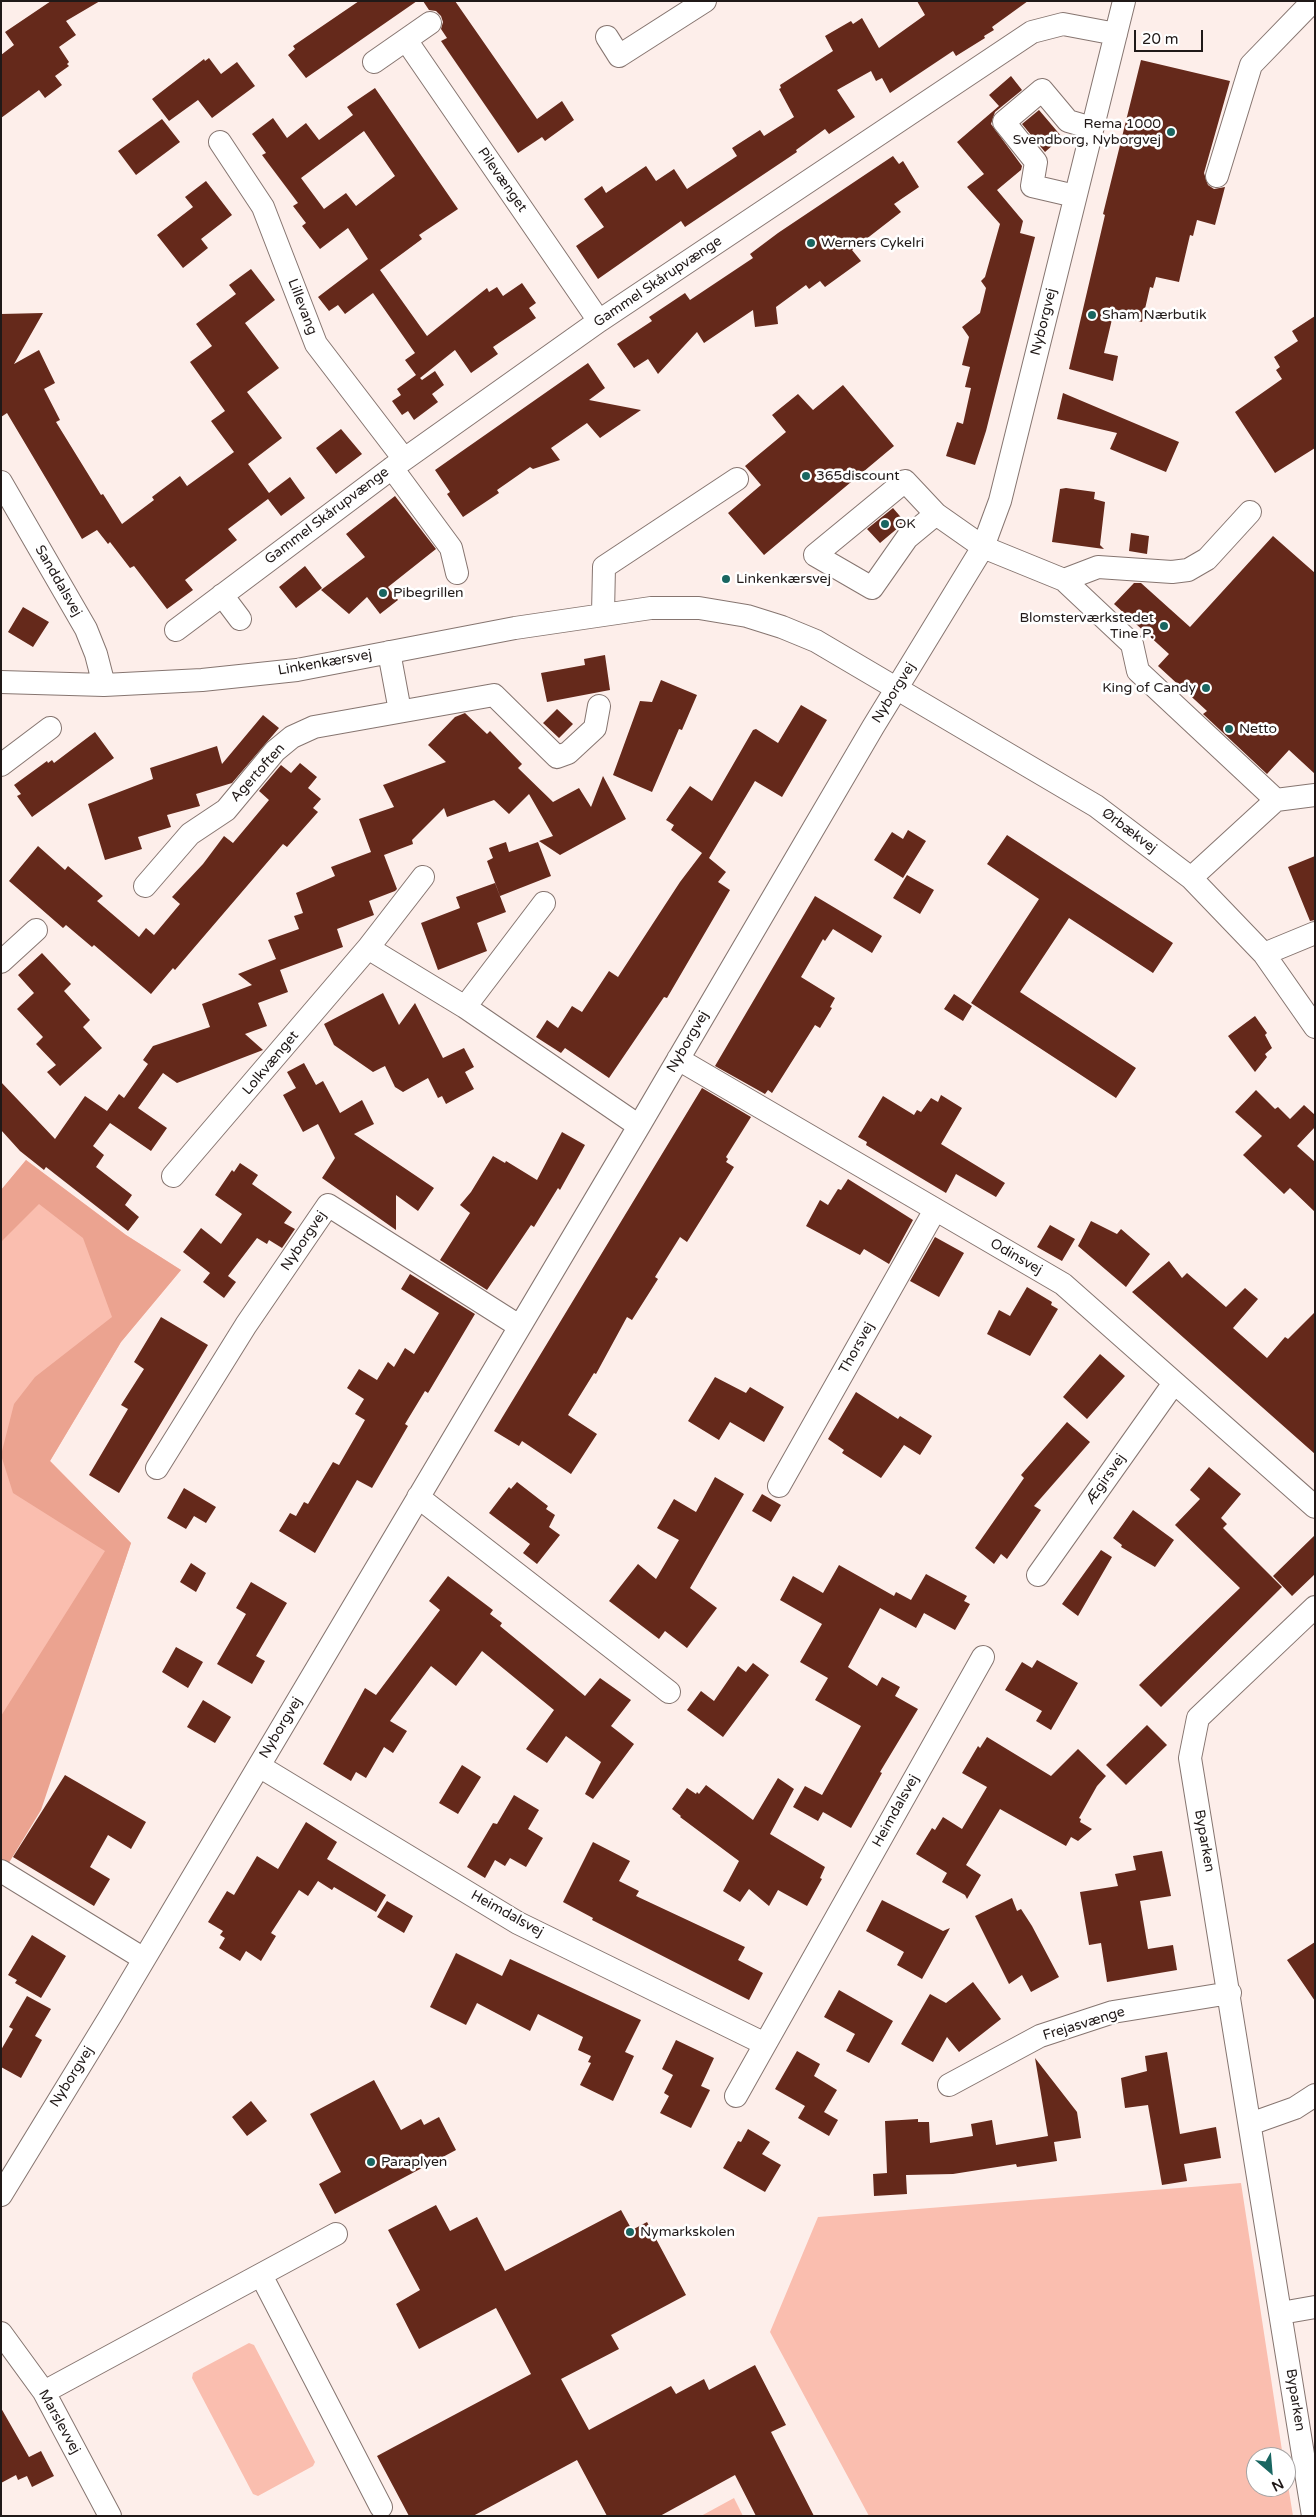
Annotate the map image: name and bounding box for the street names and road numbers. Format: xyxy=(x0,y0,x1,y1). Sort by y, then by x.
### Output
street label: Pilevænget xyxy=(474,145,530,215)
street label: Gammel Skårupvænge xyxy=(591,233,725,331)
street label: Lillevang xyxy=(284,276,320,338)
street label: Nyborgvej xyxy=(1028,287,1060,357)
street label: Gammel Skårupvænge xyxy=(262,464,392,568)
street label: Sanddalsvej xyxy=(31,542,85,620)
street label: Linkenkærsvej xyxy=(277,646,373,680)
street label: Nyborgvej xyxy=(869,659,919,727)
street label: Agertoften xyxy=(227,740,289,806)
street label: Ørbækvej xyxy=(1098,805,1160,857)
street label: Nyborgvej xyxy=(664,1008,712,1076)
street label: Lolkvænget xyxy=(239,1028,303,1098)
street label: Nyborgvej xyxy=(278,1208,330,1274)
street label: Odinsvej xyxy=(987,1235,1045,1279)
street label: Thorsvej xyxy=(836,1319,878,1377)
street label: Ægirsvej xyxy=(1083,1451,1129,1507)
street label: Nyborgvej xyxy=(256,1694,306,1762)
street label: Heimdalsvej xyxy=(869,1772,923,1850)
street label: Byparken xyxy=(1190,1808,1218,1874)
street label: Heimdalsvej xyxy=(468,1887,546,1941)
street label: Frejasvænge xyxy=(1041,2004,1127,2044)
street label: Nyborgvej xyxy=(47,2043,97,2111)
street label: Byparken xyxy=(1282,2368,1308,2432)
street label: Marslevvej xyxy=(34,2387,84,2457)

